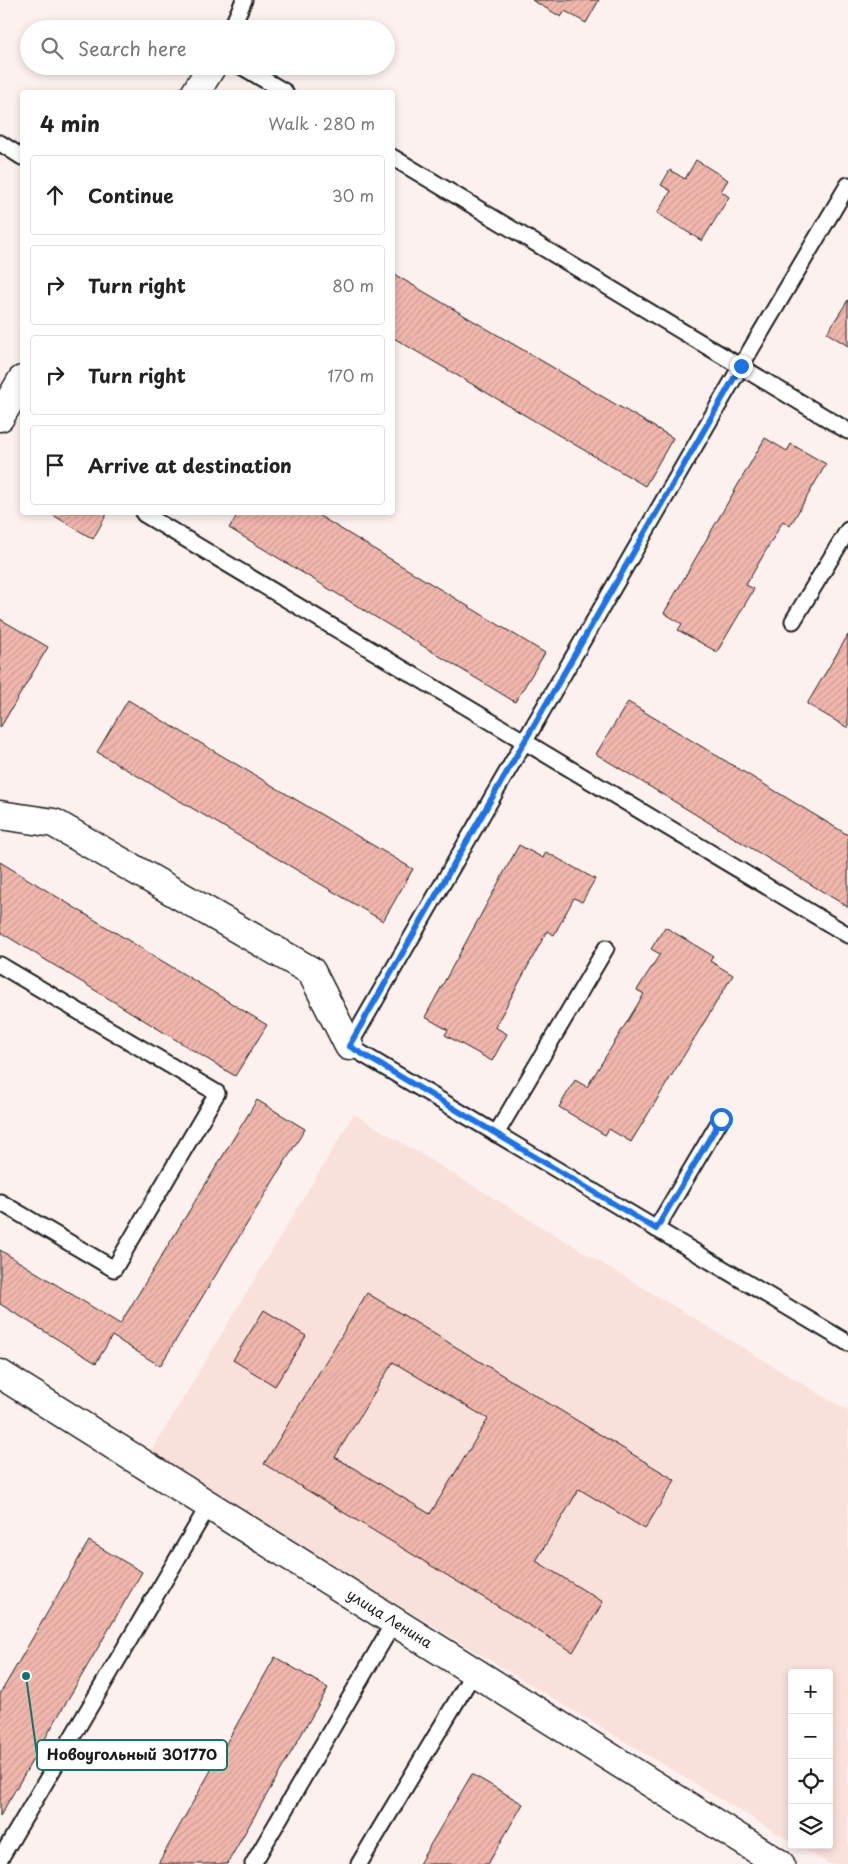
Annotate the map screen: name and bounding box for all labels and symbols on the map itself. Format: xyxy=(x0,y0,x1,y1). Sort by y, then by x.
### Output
route end xyxy=(730,355,753,378)
route start xyxy=(710,1108,733,1131)
street label: улица Ленина xyxy=(343,1584,437,1653)
callout: Новоугольный 301770 xyxy=(37,1740,227,1770)
text: Новоугольный 301770 xyxy=(47,1742,217,1765)

